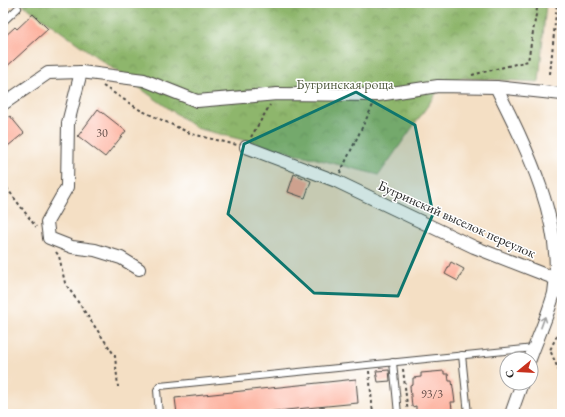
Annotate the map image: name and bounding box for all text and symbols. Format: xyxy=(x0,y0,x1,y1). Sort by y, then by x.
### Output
park label: Бугринская роща xyxy=(296,75,394,93)
house number: 30 xyxy=(96,125,108,141)
street label: Бугринский выселок переулок xyxy=(375,176,539,262)
one-way arrow xyxy=(540,316,547,329)
north arrow xyxy=(499,351,539,391)
text: С xyxy=(502,368,517,380)
house number: 93/3 xyxy=(421,386,443,402)

